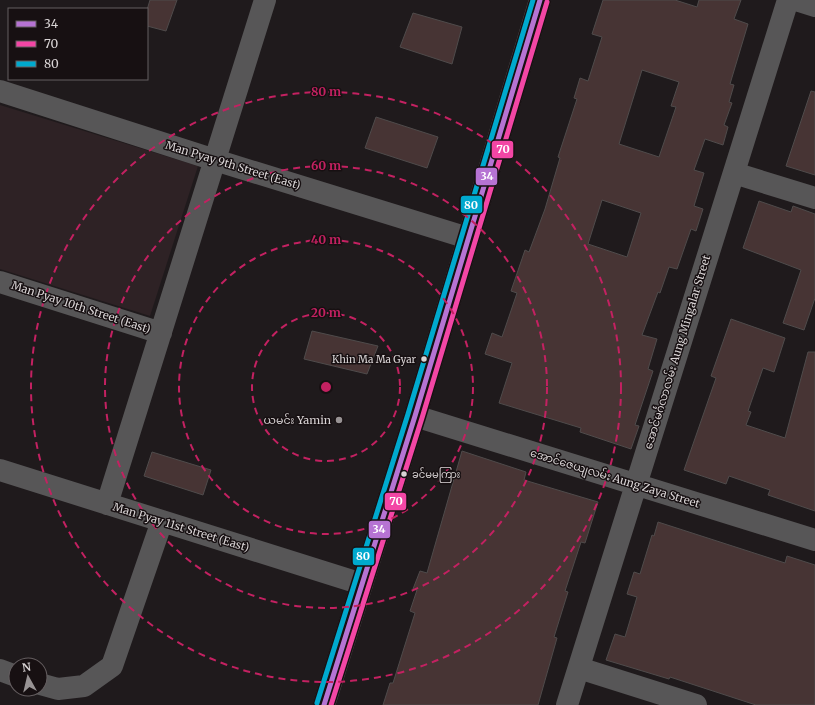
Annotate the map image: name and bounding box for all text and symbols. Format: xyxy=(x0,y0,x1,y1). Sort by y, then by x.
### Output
legend xyxy=(8,8,148,80)
text: 34 xyxy=(44,16,59,31)
text: 70 xyxy=(44,36,59,51)
text: 80 xyxy=(44,56,59,71)
text: 80 m xyxy=(311,84,341,99)
street label: Man Pyay 9th Street (East) xyxy=(164,138,302,192)
line badge: 70 xyxy=(491,140,514,159)
text: 70 xyxy=(496,142,510,156)
text: 60 m xyxy=(311,158,341,173)
line badge: 34 xyxy=(475,167,498,186)
text: 34 xyxy=(480,169,494,183)
line badge: 80 xyxy=(460,195,483,214)
text: 80 xyxy=(464,198,478,212)
text: 40 m xyxy=(311,232,341,247)
street label: အောင်မင်္ဂလာလမ်း Aung Mingalar Street xyxy=(641,252,713,451)
street label: Man Pyay 10th Street (East) xyxy=(10,278,152,336)
text: 20 m xyxy=(311,305,341,320)
place label: Khin Ma Ma Gyar xyxy=(332,353,416,366)
marker: Khin Ma Ma Gyar xyxy=(419,354,429,364)
centre of rings xyxy=(319,380,333,394)
place label: ယမင်း Yamin xyxy=(264,413,332,427)
marker: ယမင်း Yamin xyxy=(334,415,344,425)
street label: အောင်ဇေယျလမ်း Aung Zaya Street xyxy=(528,445,702,513)
place label: ခင်မမကြား xyxy=(412,467,460,483)
marker: ခင်မမကြား xyxy=(399,469,409,479)
line badge: 70 xyxy=(384,492,407,511)
text: 70 xyxy=(389,494,403,508)
street label: Man Pyay 11st Street (East) xyxy=(111,500,251,554)
line badge: 34 xyxy=(368,520,391,539)
text: 34 xyxy=(372,522,386,536)
line badge: 80 xyxy=(352,547,375,566)
text: 80 xyxy=(356,549,370,563)
north arrow xyxy=(8,657,48,697)
text: N xyxy=(21,660,32,675)

